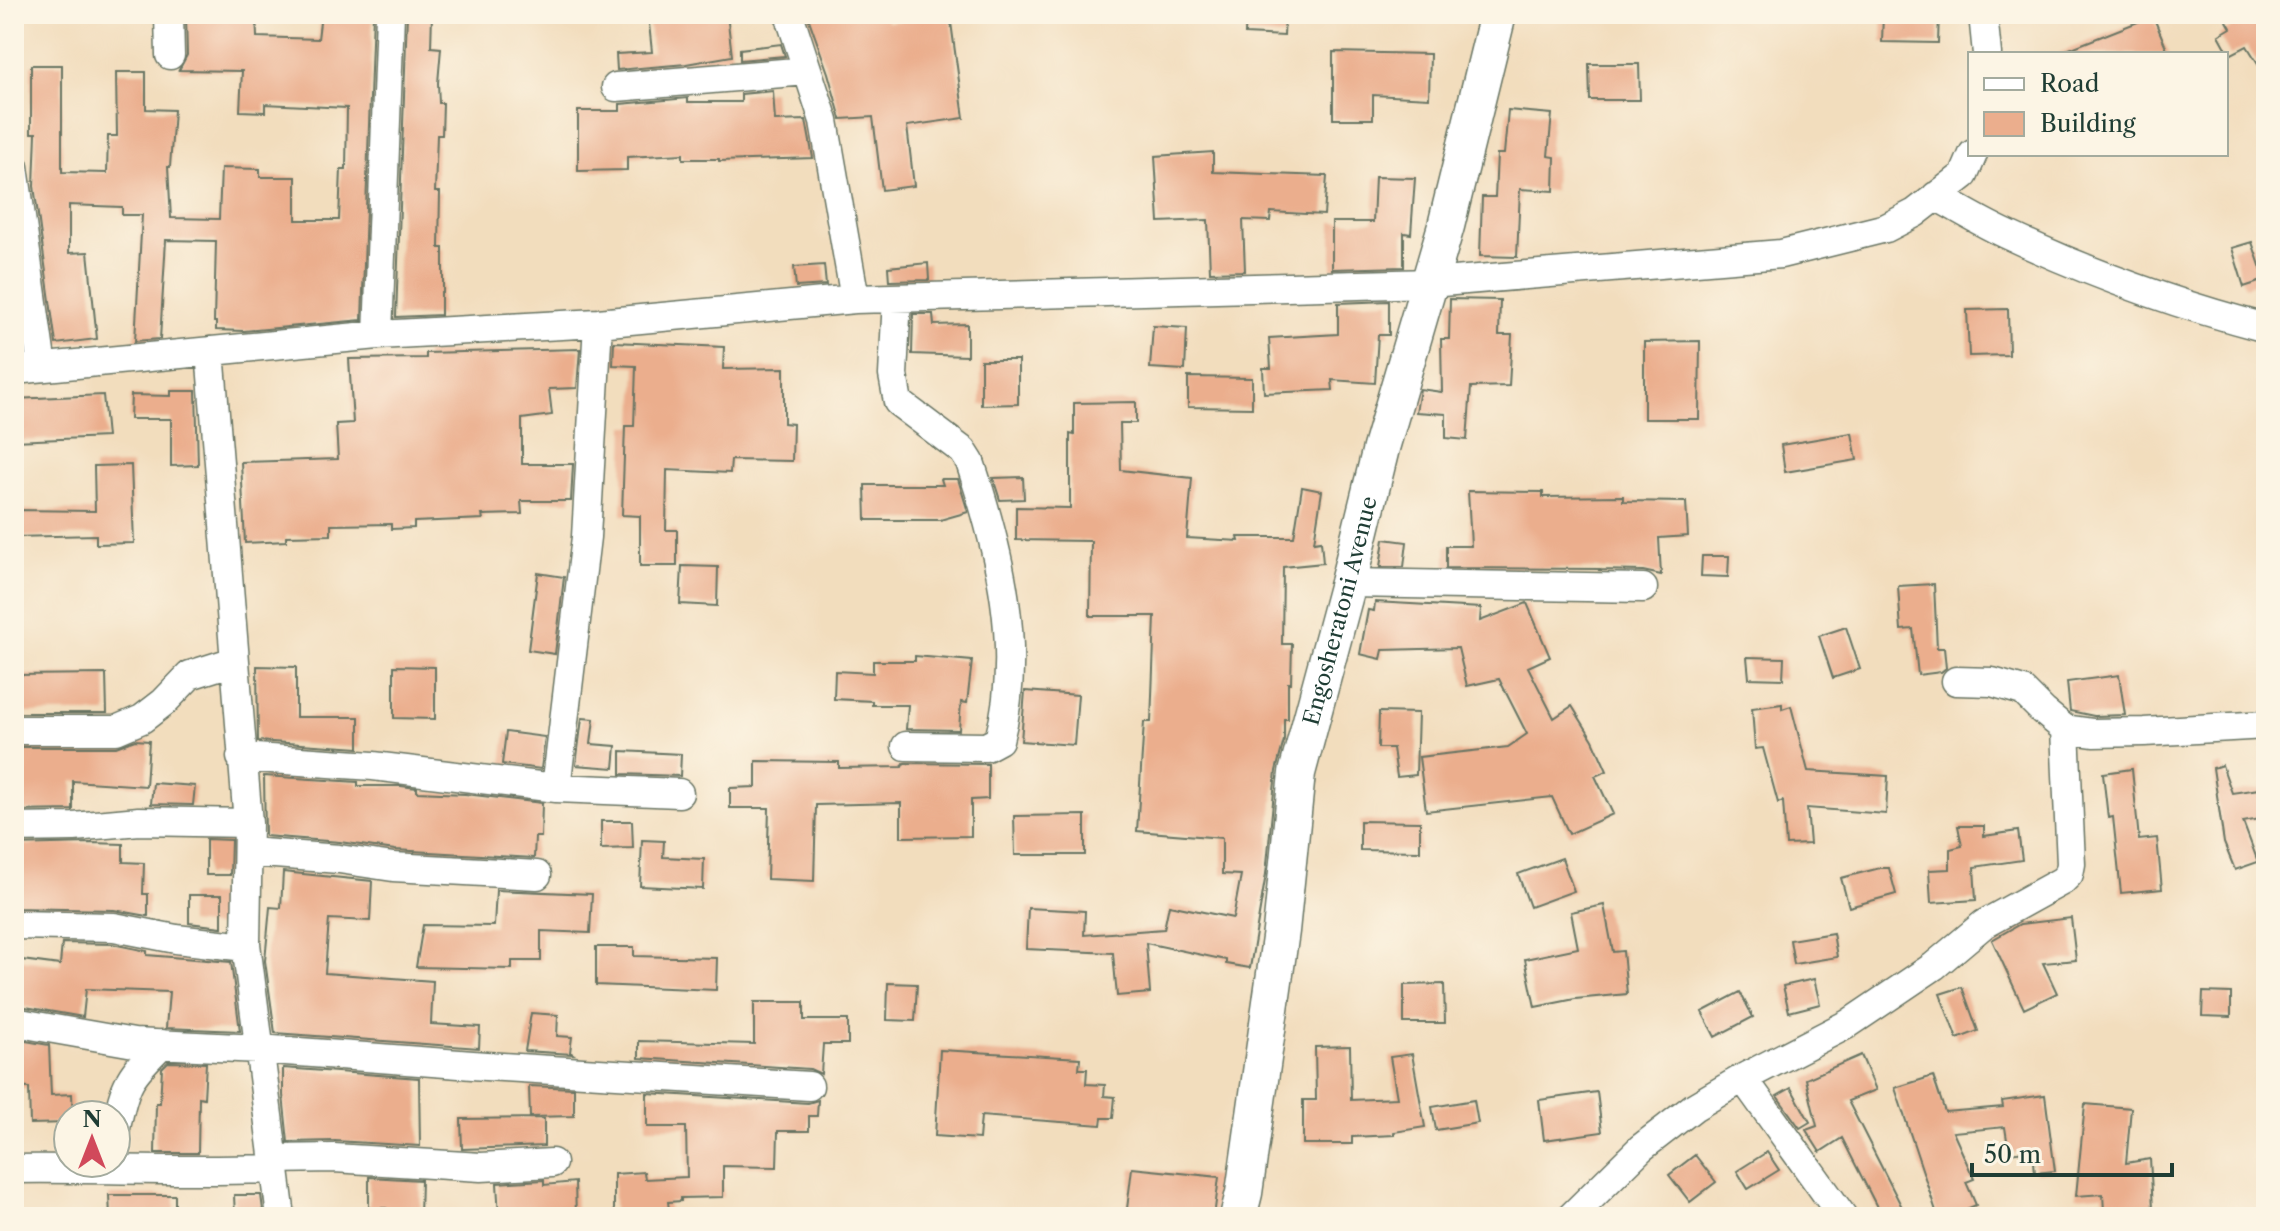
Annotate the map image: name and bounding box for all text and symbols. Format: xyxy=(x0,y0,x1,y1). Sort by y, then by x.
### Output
legend xyxy=(1968,52,2228,156)
text: Road xyxy=(2040,69,2100,98)
text: Building xyxy=(2040,109,2136,138)
street label: Engosheratoni Avenue xyxy=(1297,494,1383,728)
north arrow xyxy=(52,1099,132,1179)
text: N xyxy=(82,1106,102,1133)
scale bar xyxy=(1972,1127,2172,1177)
text: 50 m xyxy=(1984,1140,2041,1169)

